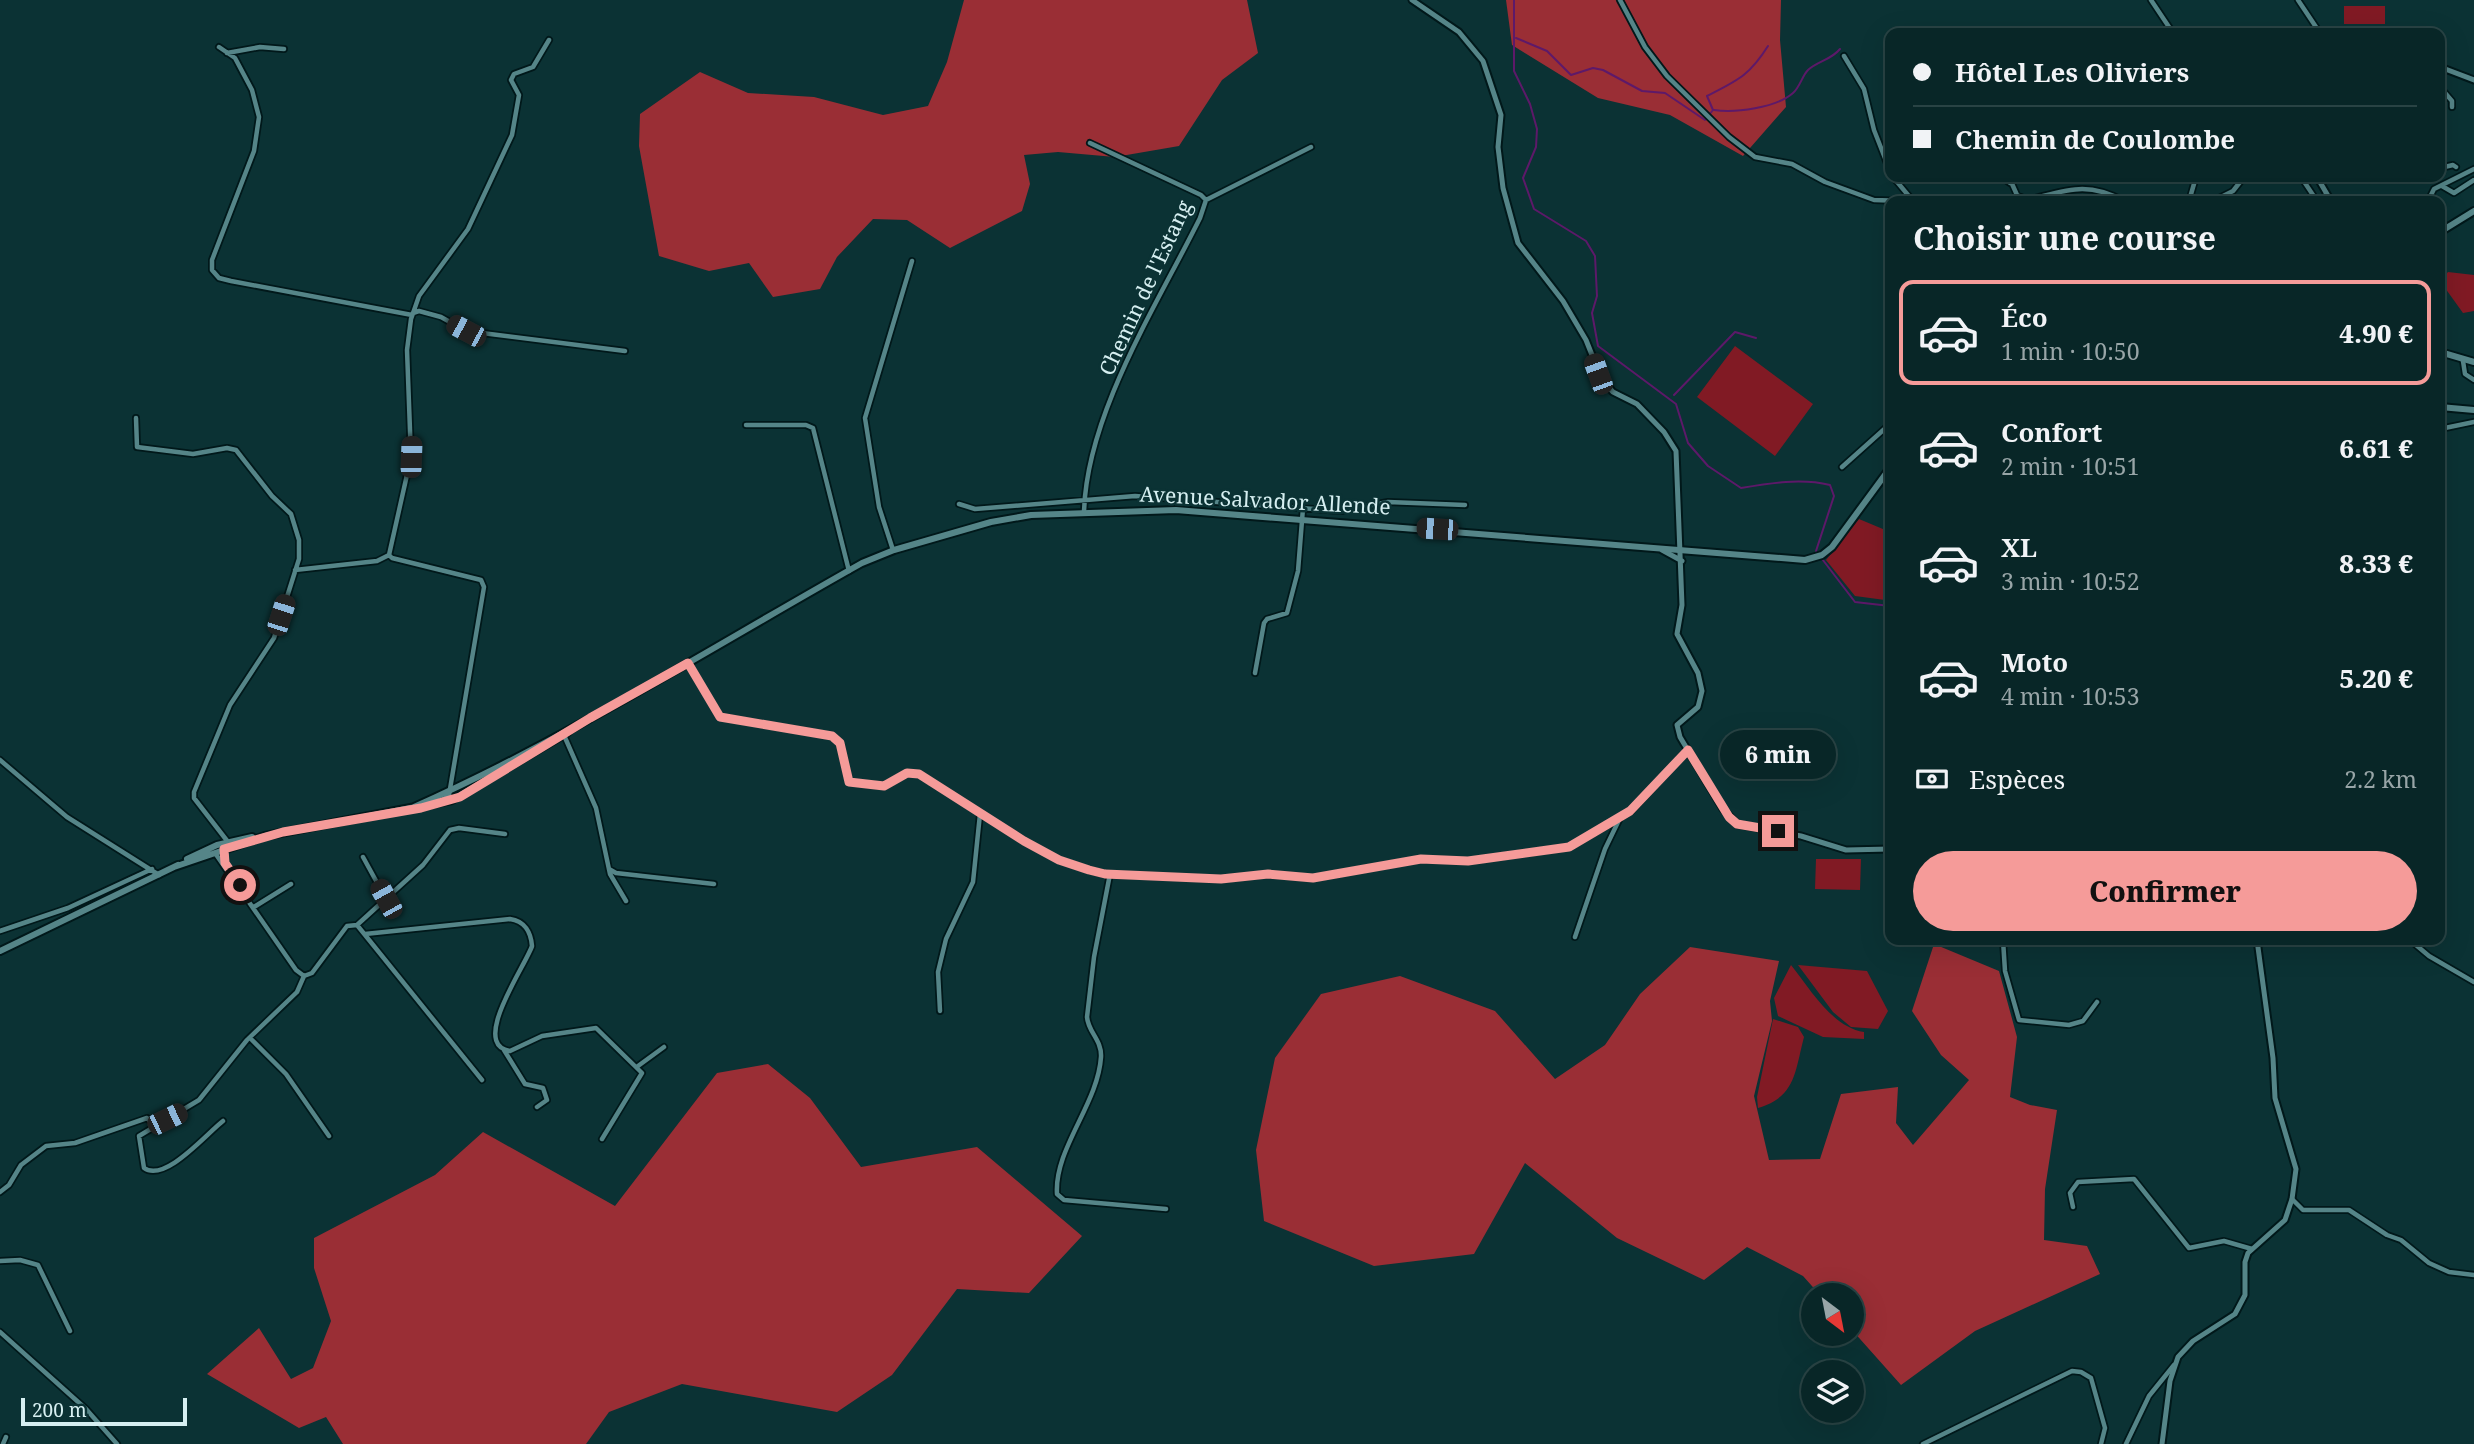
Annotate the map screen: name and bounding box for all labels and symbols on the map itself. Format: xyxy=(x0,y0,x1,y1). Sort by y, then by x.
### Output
street label: Chemin de l'Estang xyxy=(1092,195,1198,380)
car xyxy=(443,312,490,350)
car xyxy=(1581,351,1616,397)
car xyxy=(400,436,423,478)
street label: Avenue Salvador Allende xyxy=(1139,479,1391,521)
car xyxy=(1416,517,1459,541)
car xyxy=(265,592,298,638)
callout: 6 min xyxy=(1720,730,1836,778)
route end xyxy=(1762,815,1794,847)
route start xyxy=(224,869,256,901)
car xyxy=(367,876,406,922)
car xyxy=(144,1100,191,1138)
north arrow xyxy=(1801,1283,1864,1346)
scale bar xyxy=(21,1395,187,1427)

